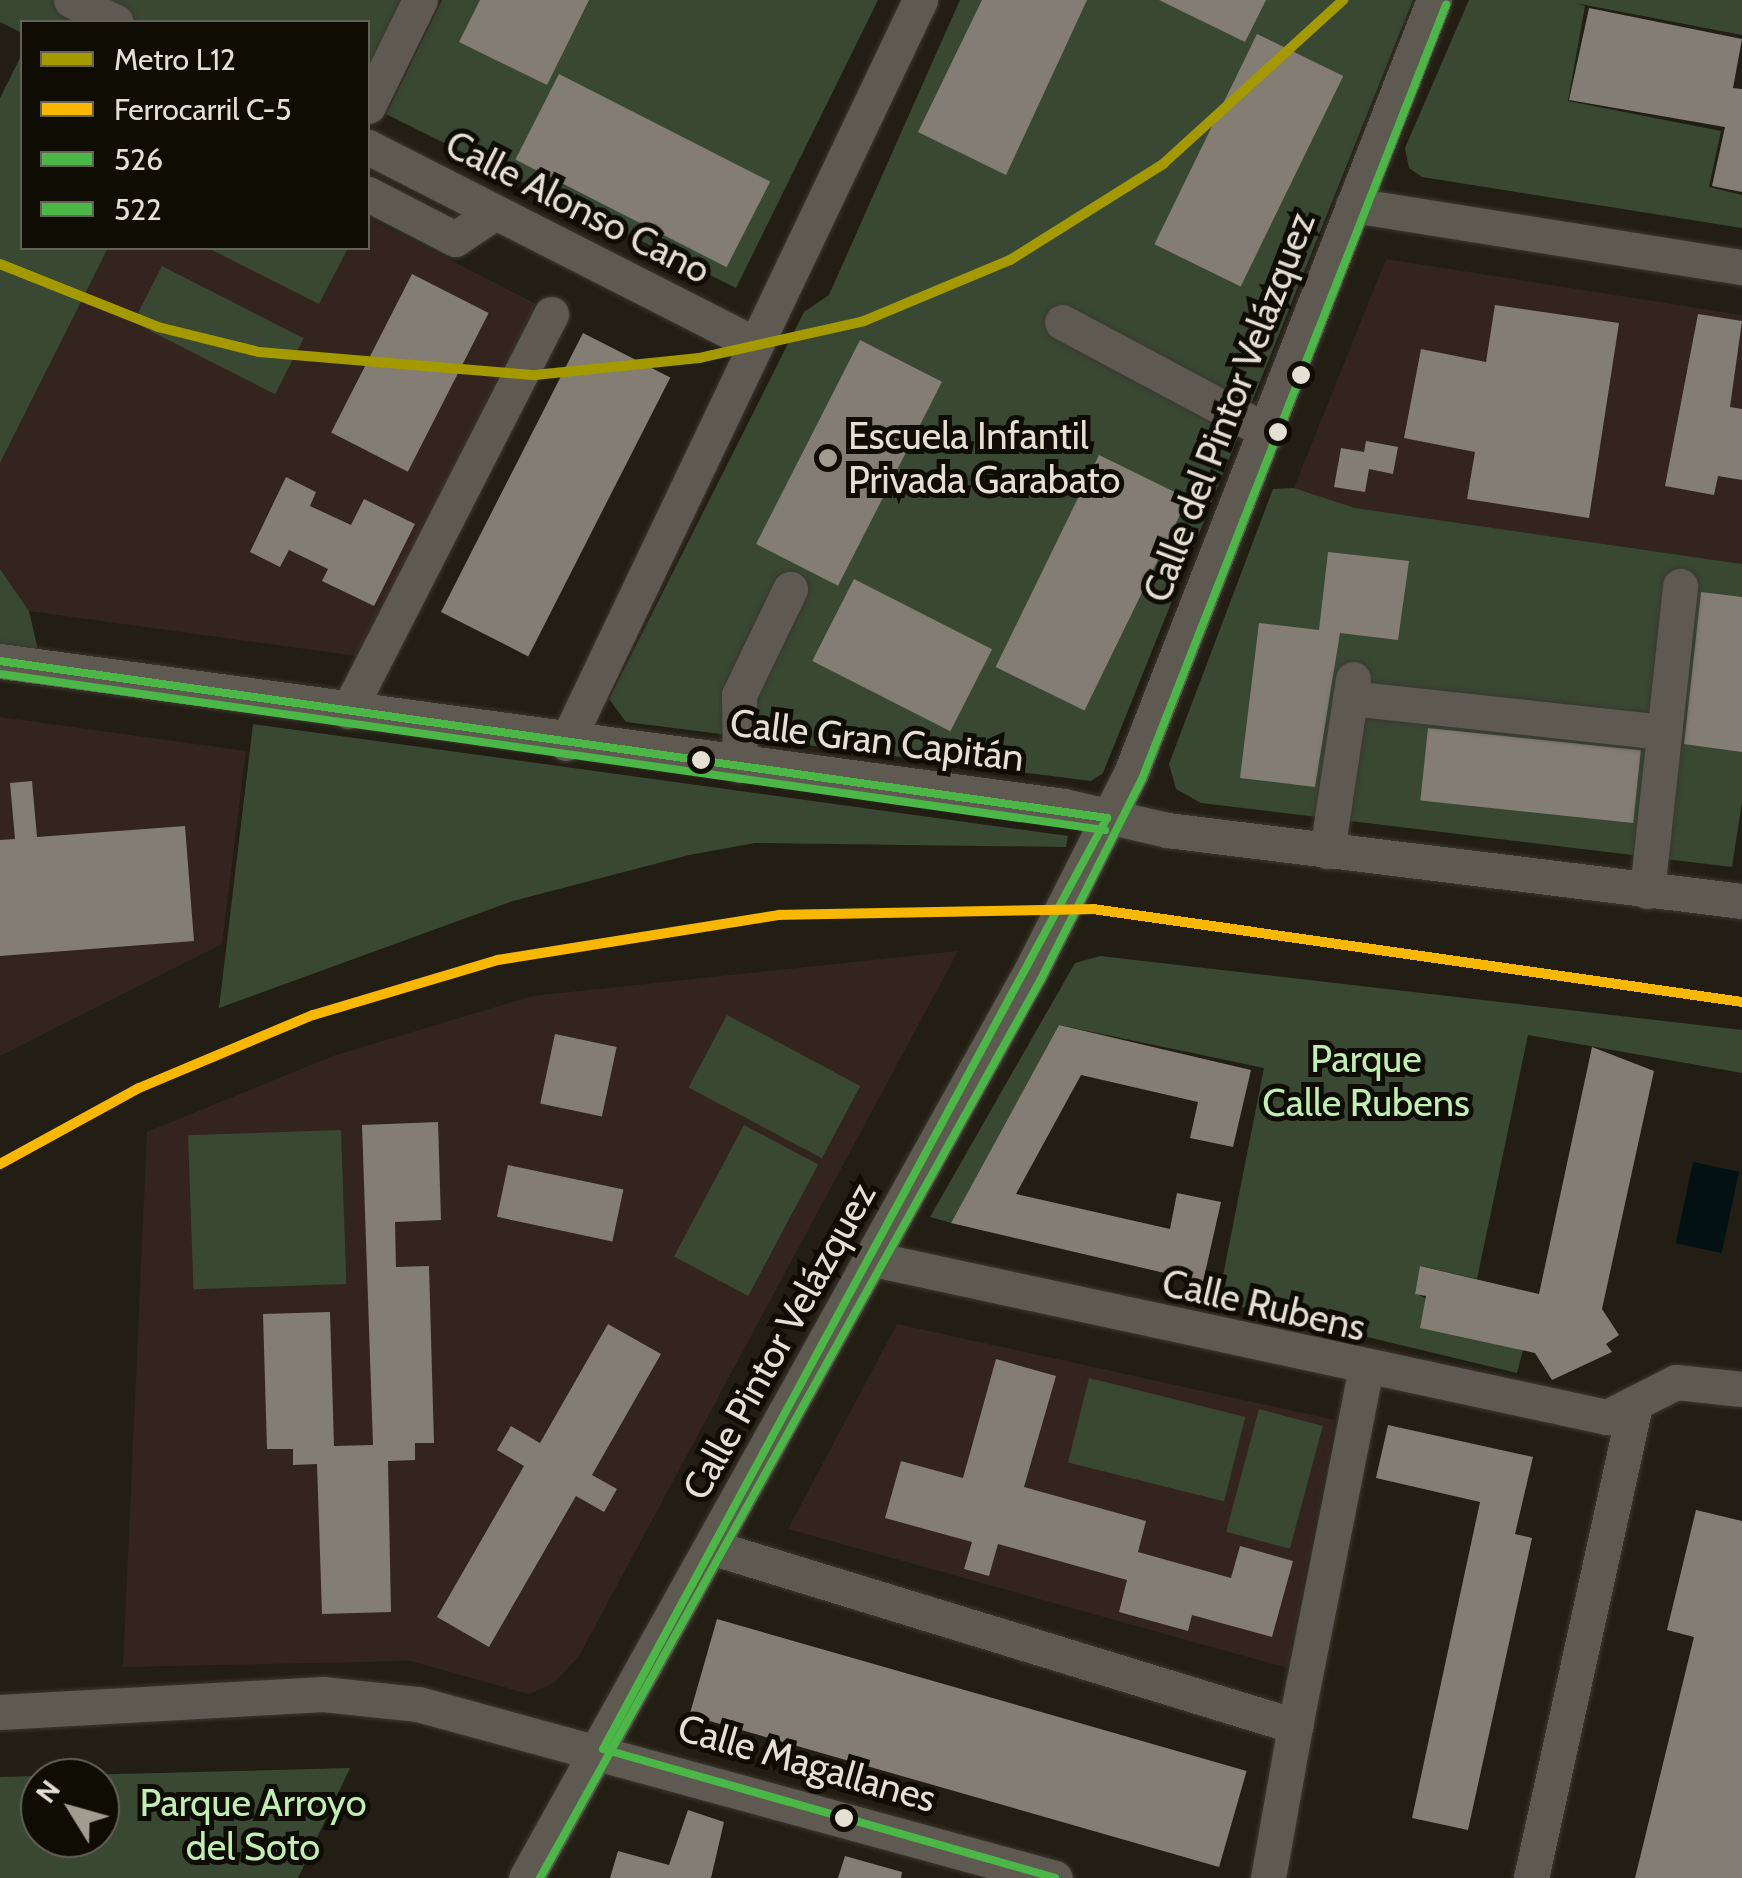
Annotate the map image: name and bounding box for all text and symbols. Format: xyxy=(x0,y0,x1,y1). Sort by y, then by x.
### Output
legend xyxy=(20,20,370,250)
text: Metro L12 xyxy=(114,41,236,78)
text: Ferrocarril C-5 xyxy=(114,91,292,128)
street label: Calle Alonso Cano xyxy=(438,121,718,293)
text: 526 xyxy=(114,141,163,178)
text: 522 xyxy=(114,191,162,228)
street label: Calle del Pintor Velázquez xyxy=(1134,206,1324,608)
unlabelled marker xyxy=(1291,365,1311,385)
place label: Escuela Infantil Privada Garabato xyxy=(848,413,1120,502)
unlabelled marker xyxy=(1268,422,1288,442)
marker: Escuela Infantil Privada Garabato xyxy=(817,447,839,469)
street label: Calle Gran Capitán xyxy=(728,699,1026,781)
unlabelled marker xyxy=(691,750,711,770)
park label: Parque Calle Rubens xyxy=(1262,1036,1470,1126)
street label: Calle Pintor Velázquez xyxy=(673,1174,885,1508)
street label: Calle Rubens xyxy=(1158,1259,1370,1351)
street label: Calle Magallanes xyxy=(673,1704,941,1822)
north arrow xyxy=(20,1758,120,1858)
text: N xyxy=(28,1773,67,1809)
park label: Parque Arroyo del Soto xyxy=(139,1780,367,1870)
unlabelled marker xyxy=(834,1808,854,1828)

